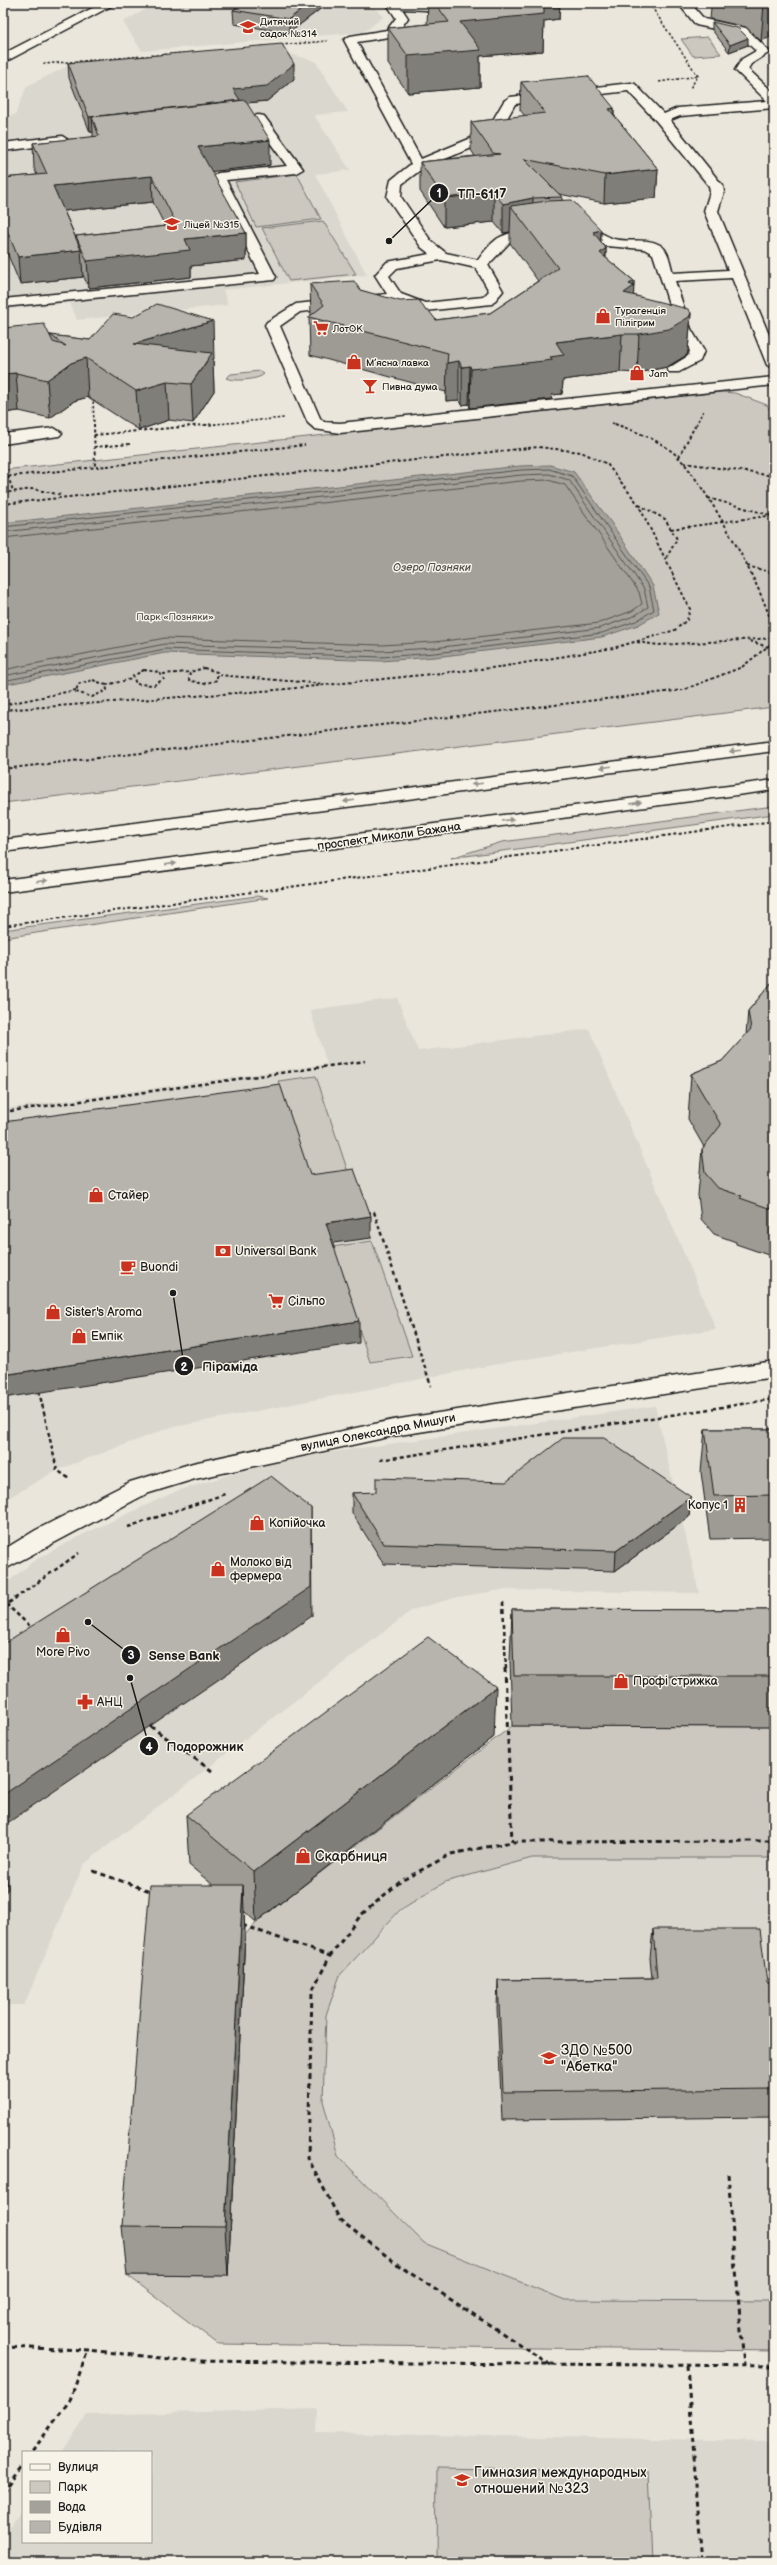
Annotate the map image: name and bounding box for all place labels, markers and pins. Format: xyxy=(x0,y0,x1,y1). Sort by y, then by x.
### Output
place label: Дитячий садок №314 xyxy=(260,16,317,40)
school or university icon: Дитячий садок №314 xyxy=(239,18,257,36)
callout: ТП-6117 xyxy=(429,181,514,206)
school or university icon: Ліцей №315 xyxy=(163,215,181,233)
place label: Ліцей №315 xyxy=(183,219,239,231)
place label: Турагенція Пілігрим xyxy=(615,305,666,329)
shop icon: Турагенція Пілігрим xyxy=(594,307,612,325)
supermarket icon: ЛотОК xyxy=(312,319,330,337)
place label: ЛотОК xyxy=(332,323,363,335)
shop icon: М’ясна лавка xyxy=(345,353,363,371)
place label: М’ясна лавка xyxy=(366,357,429,369)
shop icon: Jam xyxy=(628,364,646,382)
place label: Jam xyxy=(649,368,668,380)
bar icon: Пивна дума xyxy=(361,377,379,395)
place label: Пивна дума xyxy=(382,381,438,393)
shop icon: Стайер xyxy=(87,1186,105,1204)
place label: Стайер xyxy=(108,1188,149,1203)
bank icon: Universal Bank xyxy=(214,1242,232,1260)
place label: Universal Bank xyxy=(235,1244,316,1259)
cafe icon: Buondi xyxy=(119,1258,137,1276)
place label: Buondi xyxy=(140,1260,178,1275)
supermarket icon: Сільпо xyxy=(267,1292,285,1310)
place label: Сільпо xyxy=(288,1294,325,1309)
shop icon: Sister's Aroma xyxy=(44,1303,62,1321)
place label: Sister's Aroma xyxy=(65,1305,142,1320)
shop icon: Емпік xyxy=(70,1327,88,1345)
place label: Емпік xyxy=(91,1329,124,1344)
callout: Піраміда xyxy=(174,1354,265,1379)
building icon: Копус 1 xyxy=(731,1496,749,1514)
place label: Копус 1 xyxy=(688,1498,728,1513)
shop icon: Копійочка xyxy=(248,1514,266,1532)
place label: Копійочка xyxy=(269,1516,326,1531)
place label: Молоко від фермера xyxy=(230,1555,292,1584)
shop icon: Молоко від фермера xyxy=(209,1560,227,1578)
shop icon: More Pivo xyxy=(54,1626,72,1644)
callout: Sense Bank xyxy=(121,1643,228,1668)
place label: More Pivo xyxy=(36,1645,90,1660)
shop icon: Профі стрижка xyxy=(612,1672,630,1690)
place label: Профі стрижка xyxy=(633,1674,718,1689)
pharmacy icon: АНЦ xyxy=(76,1693,94,1711)
place label: АНЦ xyxy=(96,1695,123,1710)
callout: Подорожник xyxy=(139,1734,252,1759)
shop icon: Скарбниця xyxy=(294,1847,312,1865)
place label: Скарбниця xyxy=(315,1848,388,1865)
place label: ЗДО №500 "Абетка" xyxy=(561,2042,632,2075)
school or university icon: ЗДО №500 "Абетка" xyxy=(540,2049,558,2067)
place label: Гимназия международных отношений №323 xyxy=(474,2464,647,2497)
school or university icon: Гимназия международных отношений №323 xyxy=(453,2471,471,2489)

